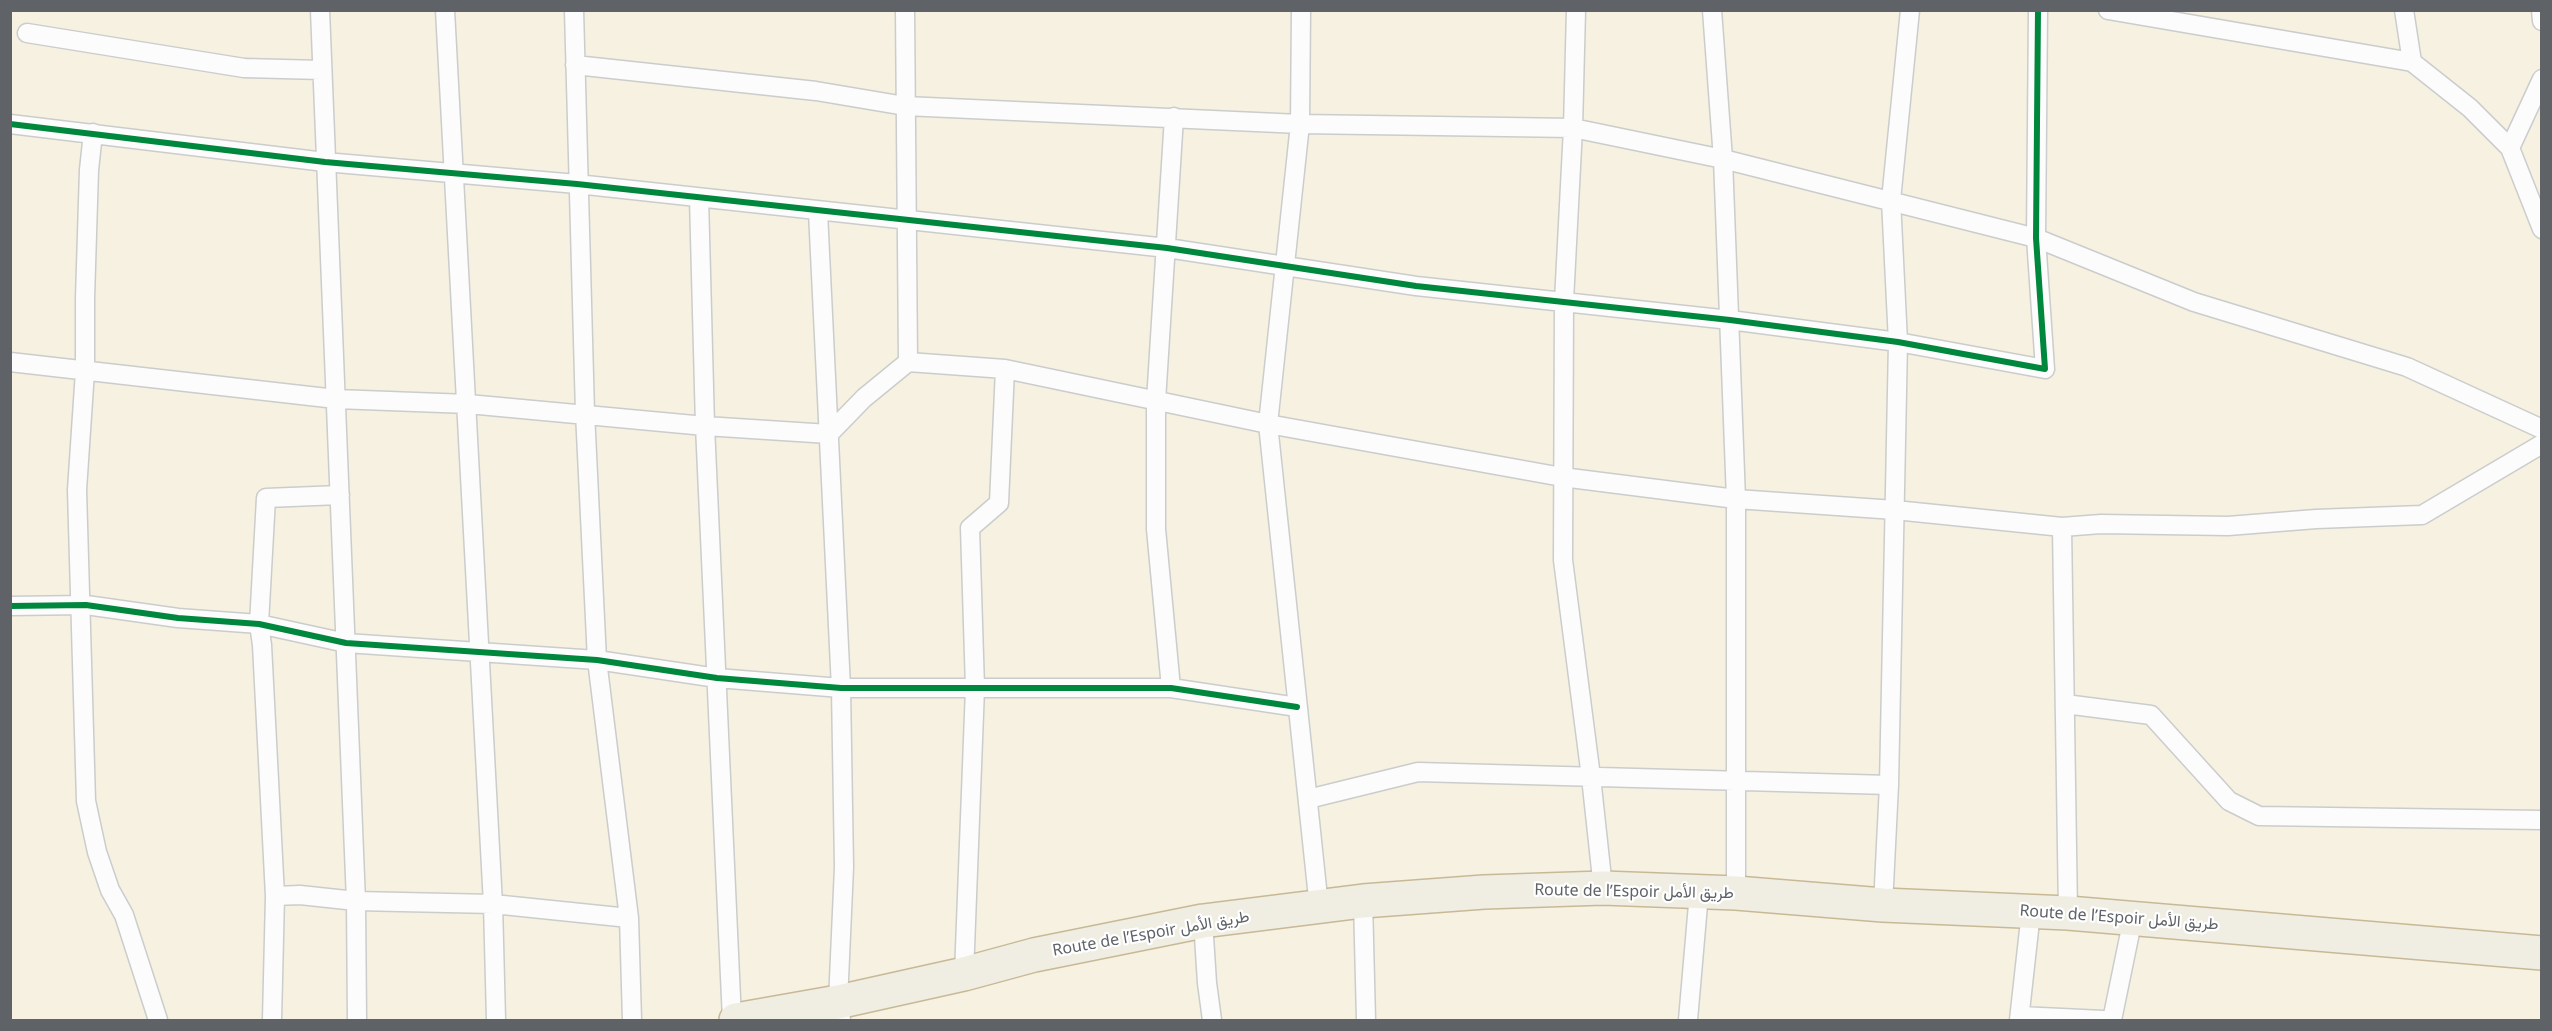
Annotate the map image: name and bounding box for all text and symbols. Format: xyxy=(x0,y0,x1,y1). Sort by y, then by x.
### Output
street label: Route de l’Espoir طريق الأمل xyxy=(1534,881,1734,903)
street label: Route de l’Espoir طريق الأمل xyxy=(2019,901,2219,935)
street label: Route de l’Espoir طريق الأمل xyxy=(1051,907,1251,961)

